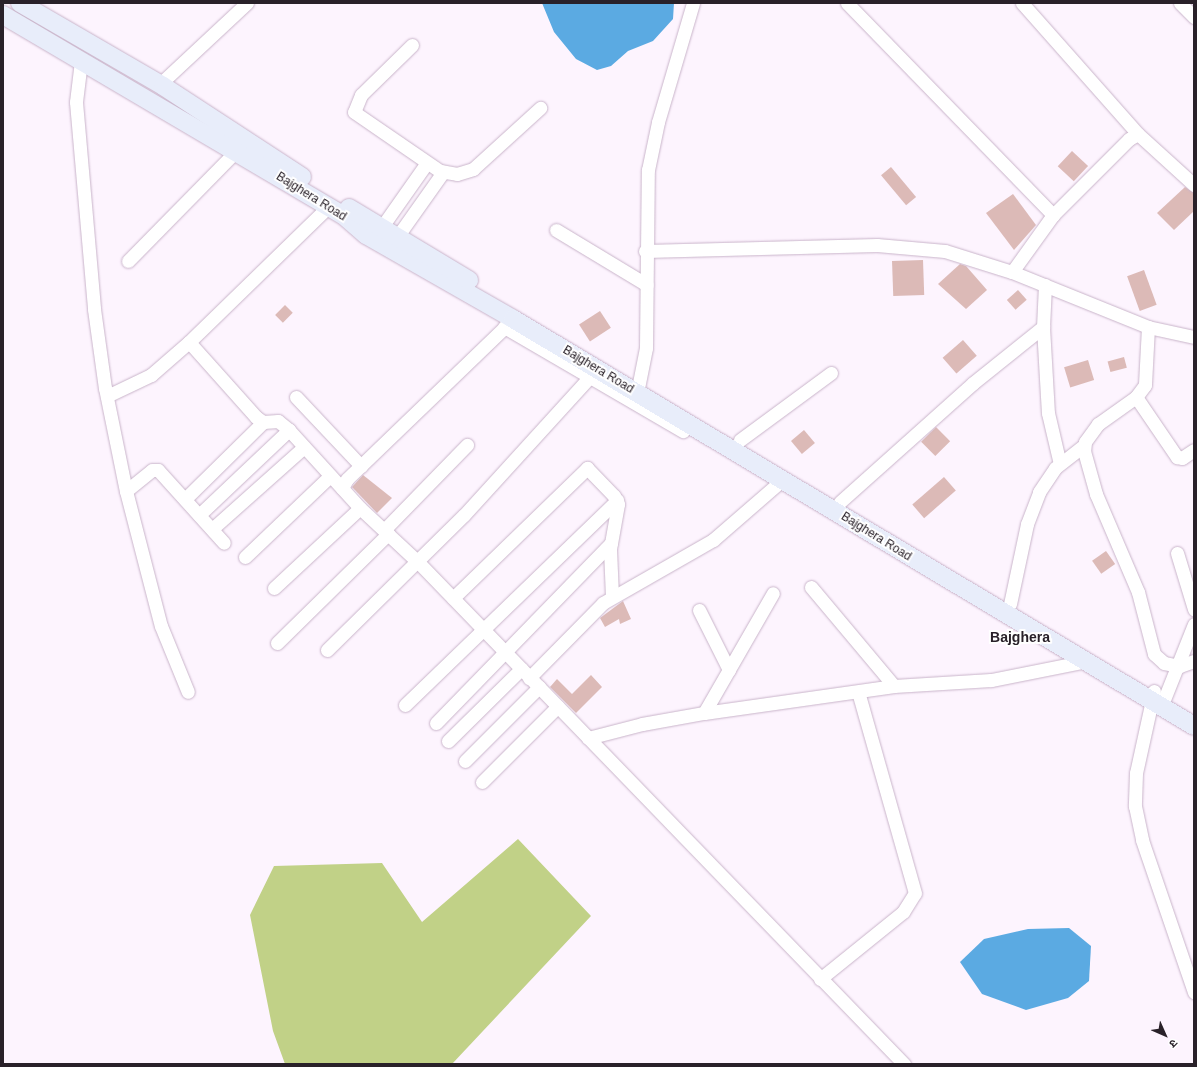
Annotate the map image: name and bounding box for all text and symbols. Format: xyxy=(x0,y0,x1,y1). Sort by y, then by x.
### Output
street label: Bajghera Road xyxy=(273,170,349,224)
street label: Bajghera Road xyxy=(560,343,636,397)
street label: Bajghera Road xyxy=(838,510,914,564)
district label: Bajghera xyxy=(990,629,1050,645)
north arrow xyxy=(1145,1015,1185,1055)
text: उ xyxy=(1167,1037,1180,1050)

